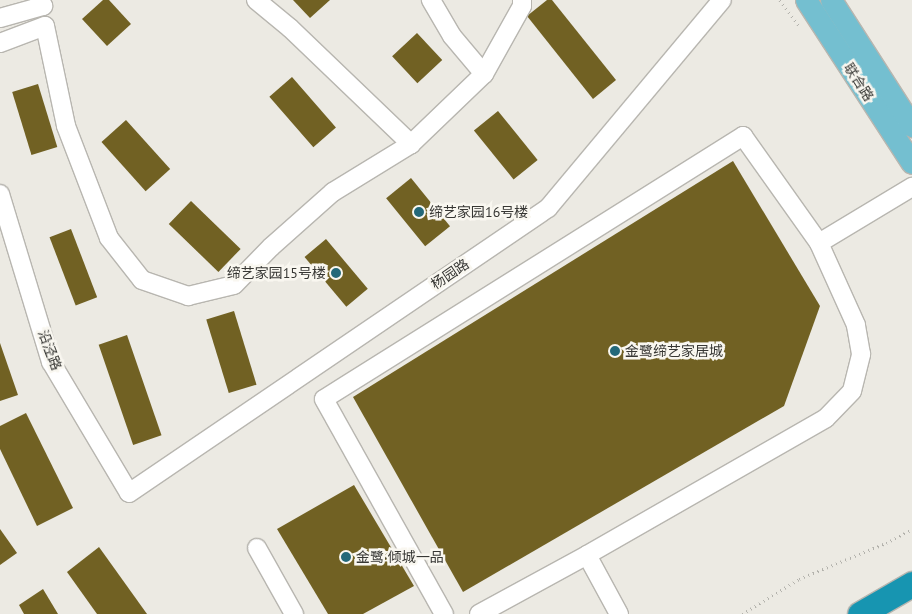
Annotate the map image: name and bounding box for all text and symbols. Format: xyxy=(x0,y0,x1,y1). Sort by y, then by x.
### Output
street label: 联合路 xyxy=(841,60,877,104)
place label: 缔艺家园16号楼 xyxy=(429,204,528,220)
marker: 缔艺家园16号楼 xyxy=(413,206,425,218)
street label: 杨园路 xyxy=(428,255,472,293)
place label: 缔艺家园15号楼 xyxy=(227,265,326,281)
marker: 缔艺家园15号楼 xyxy=(330,267,342,279)
street label: 沿泾路 xyxy=(35,327,65,373)
place label: 金鹭缔艺家居城 xyxy=(625,343,723,359)
marker: 金鹭缔艺家居城 xyxy=(609,345,621,357)
place label: 金鹭·倾城一品 xyxy=(356,549,444,565)
marker: 金鹭·倾城一品 xyxy=(340,551,352,563)

